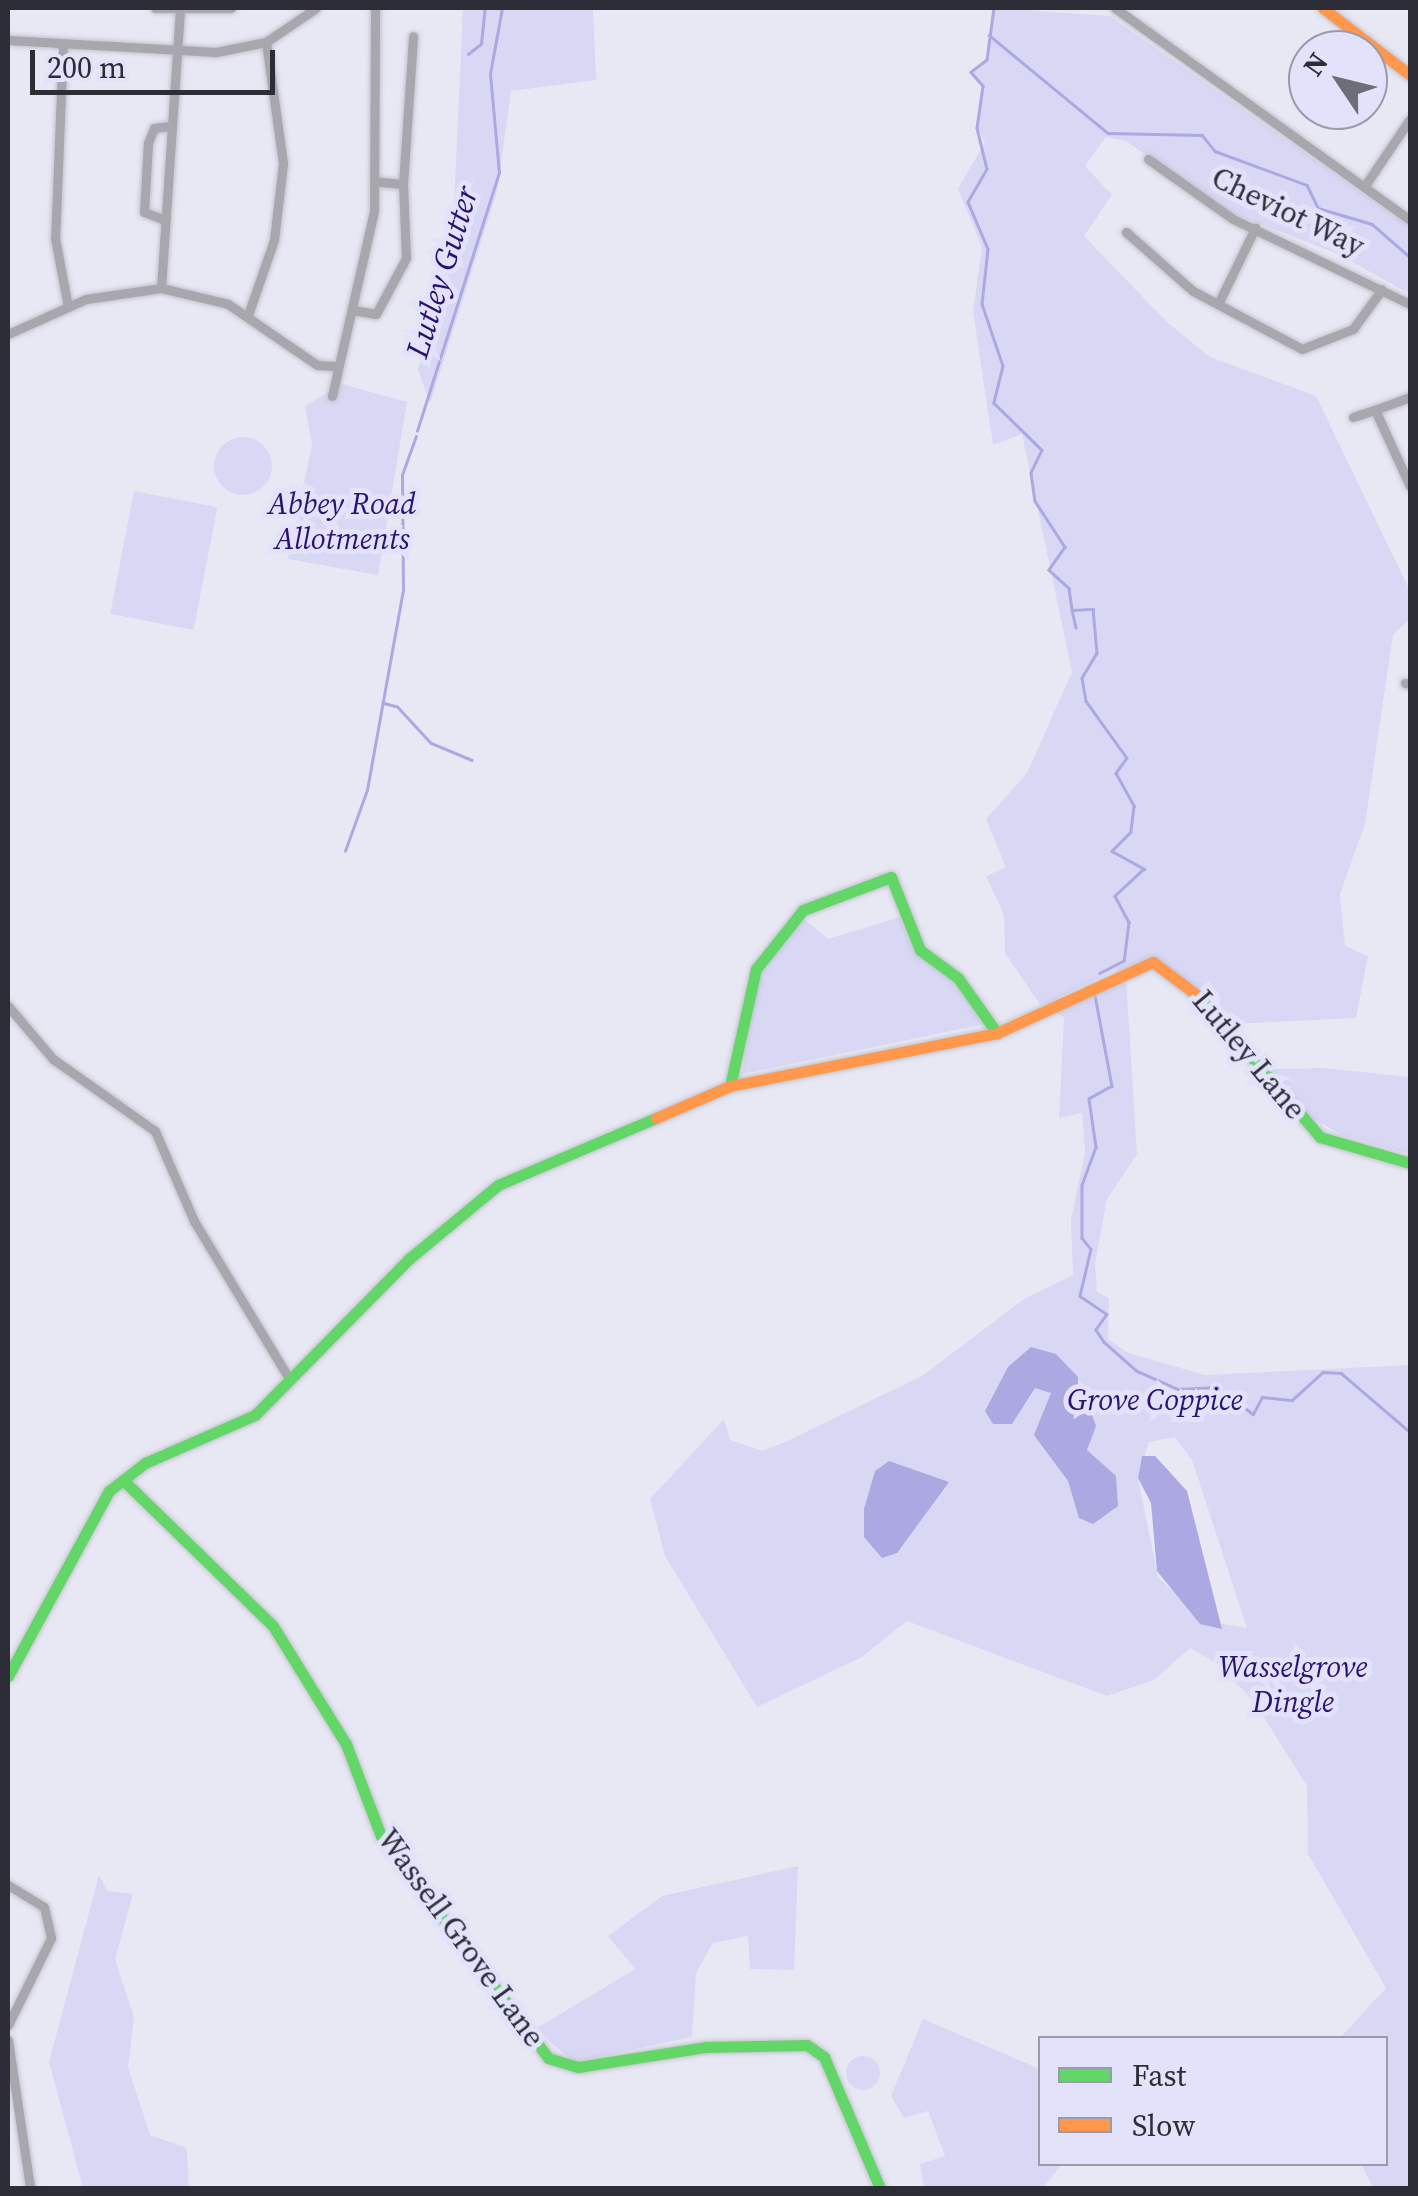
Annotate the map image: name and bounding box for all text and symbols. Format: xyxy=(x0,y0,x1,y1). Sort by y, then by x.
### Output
scale bar xyxy=(35,30,280,92)
north arrow xyxy=(1288,30,1388,130)
text: N xyxy=(1294,45,1336,83)
text: 200 m xyxy=(47,47,126,88)
street label: Cheviot Way xyxy=(1205,159,1371,265)
water label: Lutley Gutter xyxy=(398,182,486,362)
park label: Abbey Road Allotments xyxy=(268,486,416,556)
street label: Lutley Lane xyxy=(1185,983,1313,1127)
park label: Grove Coppice xyxy=(1067,1382,1243,1418)
park label: Wasselgrove Dingle xyxy=(1218,1649,1368,1720)
street label: Wassell Grove Lane xyxy=(370,1822,552,2054)
legend xyxy=(1038,2036,1388,2166)
text: Fast xyxy=(1132,2055,1186,2096)
text: Slow xyxy=(1132,2105,1195,2146)

